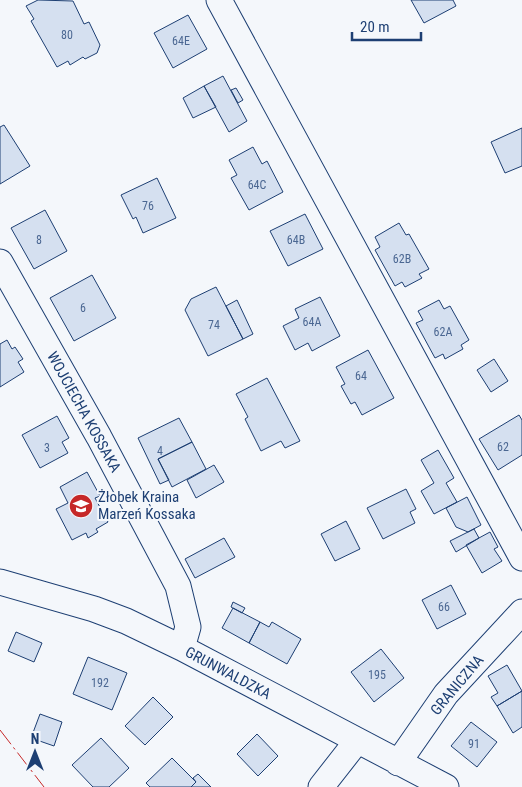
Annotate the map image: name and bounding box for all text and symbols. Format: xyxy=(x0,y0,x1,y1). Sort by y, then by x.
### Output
scale bar xyxy=(352,10,421,42)
text: 20 m xyxy=(360,18,390,36)
house number: 80 xyxy=(61,28,73,42)
house number: 64E xyxy=(172,34,190,48)
house number: 64C xyxy=(248,178,267,192)
house number: 76 xyxy=(142,199,154,213)
house number: 8 xyxy=(36,233,42,247)
house number: 64B xyxy=(287,233,305,247)
house number: 62B xyxy=(393,252,411,266)
house number: 6 xyxy=(80,301,86,315)
house number: 64A xyxy=(303,315,321,329)
house number: 74 xyxy=(208,318,220,332)
house number: 62A xyxy=(434,325,452,339)
street label: WOJCIECHA KOSSAKA xyxy=(43,348,125,476)
house number: 64 xyxy=(355,369,367,383)
house number: 62 xyxy=(497,440,509,454)
house number: 3 xyxy=(44,441,50,455)
house number: 4 xyxy=(157,444,163,458)
place label: Żłobek Kraina Marzeń Kossaka xyxy=(98,488,196,523)
school or university icon: Żłobek Kraina Marzeń Kossaka xyxy=(68,493,94,519)
house number: 66 xyxy=(438,600,450,614)
street label: GRUNWALDZKA xyxy=(182,643,274,703)
street label: GRANICZNA xyxy=(427,651,488,719)
house number: 195 xyxy=(368,668,386,682)
house number: 192 xyxy=(91,676,109,690)
north arrow xyxy=(10,727,60,777)
text: N xyxy=(31,731,39,747)
house number: 91 xyxy=(468,737,480,751)

